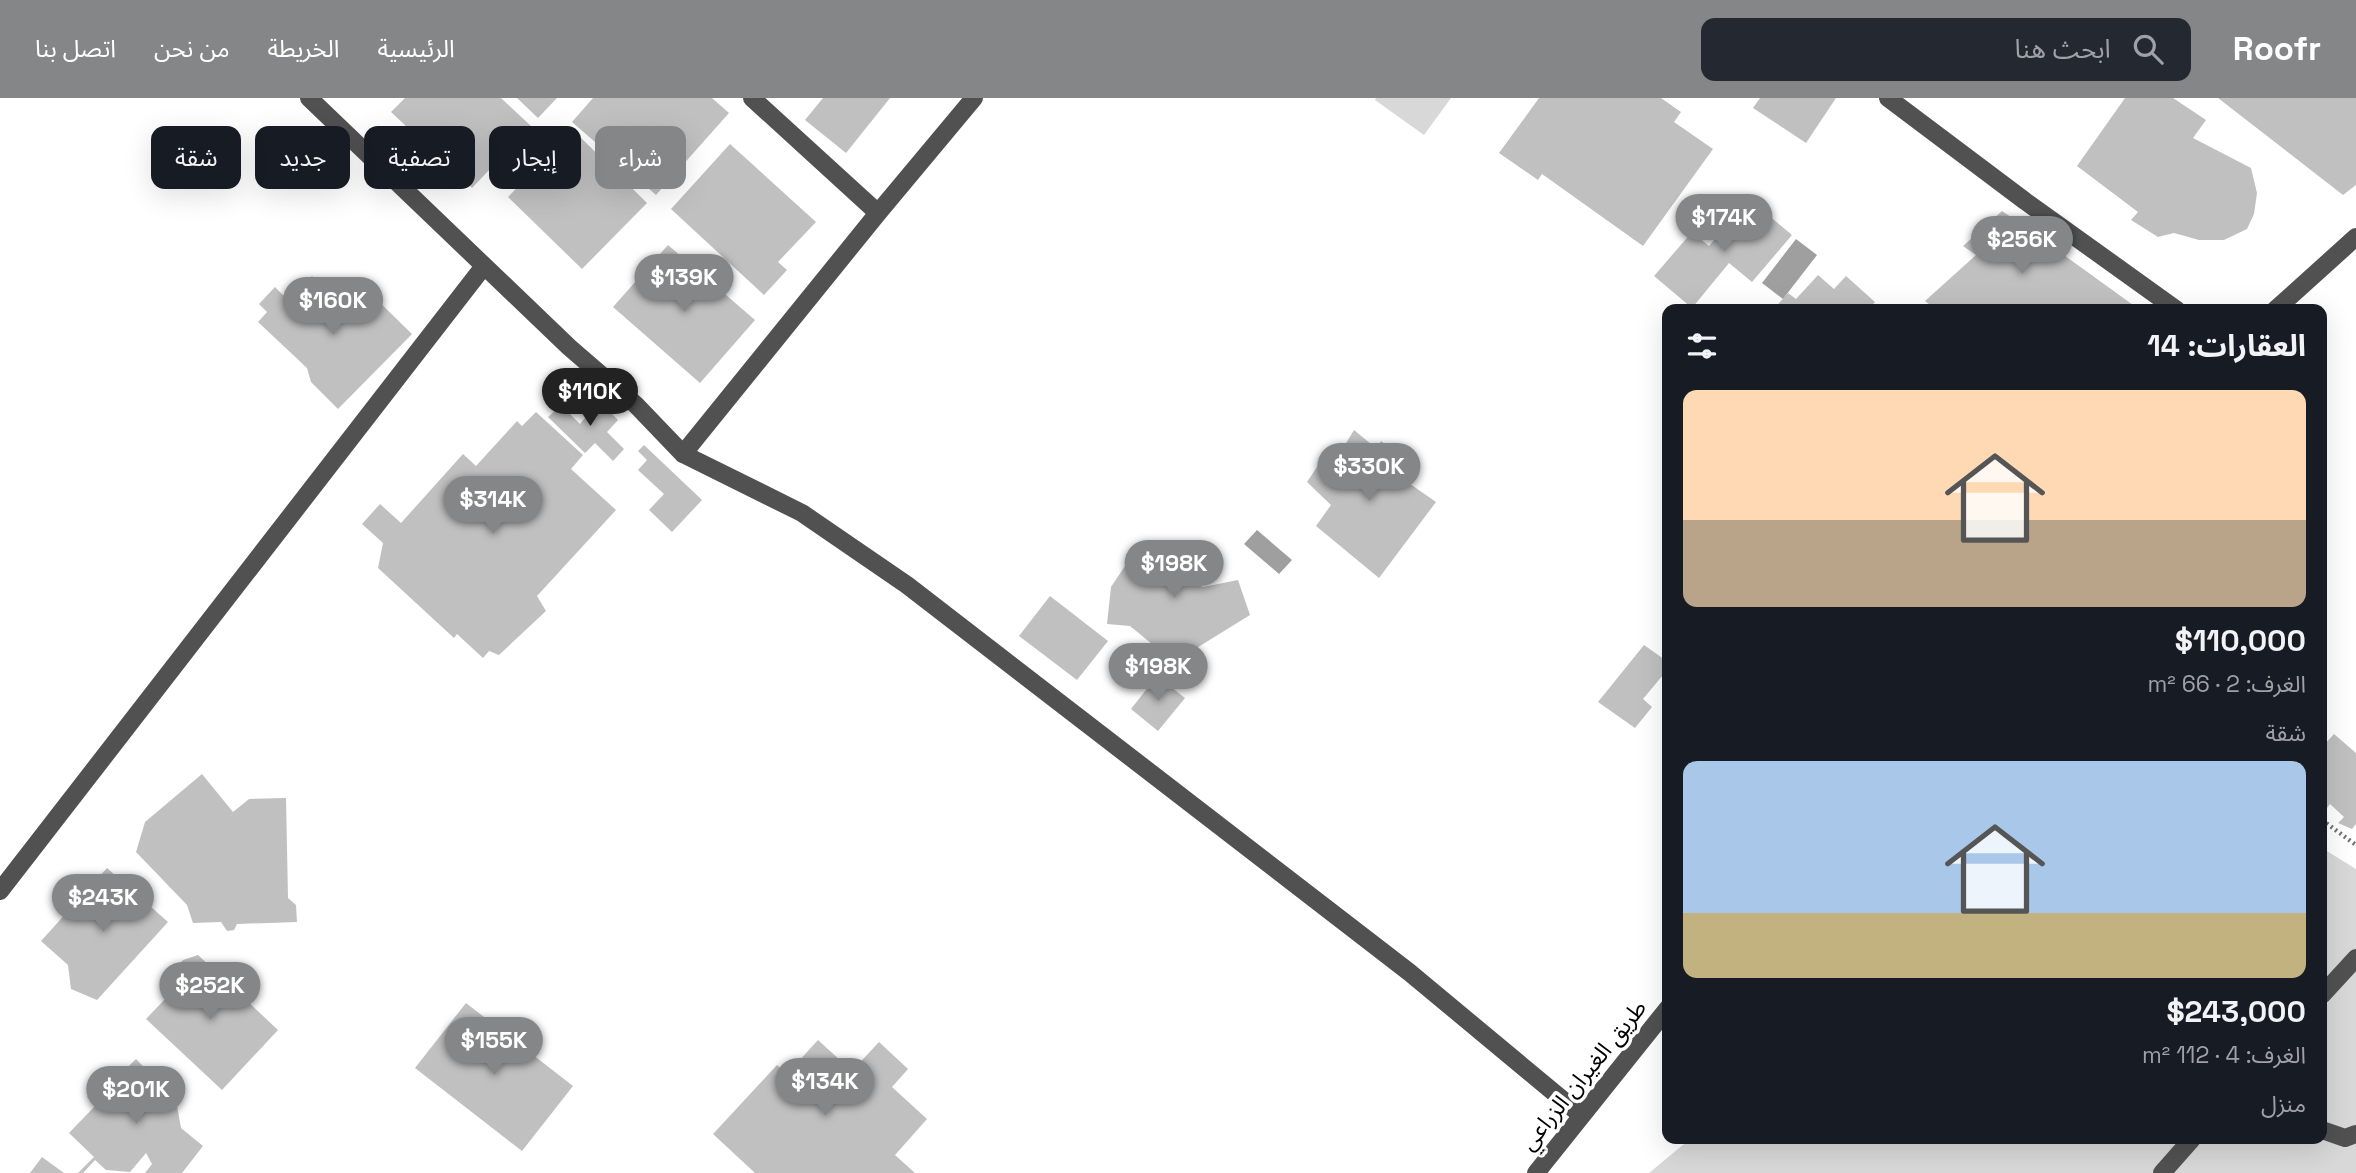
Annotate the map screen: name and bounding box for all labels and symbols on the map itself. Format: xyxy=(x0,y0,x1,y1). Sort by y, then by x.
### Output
pin: $174K xyxy=(1675,194,1773,254)
pin: $256K xyxy=(1973,216,2071,276)
pin: $139K xyxy=(635,254,733,314)
pin: $160K xyxy=(284,278,382,337)
pin: $110K xyxy=(541,368,639,428)
pin: $330K xyxy=(1320,444,1418,503)
pin: $314K xyxy=(444,476,542,536)
pin: $198K xyxy=(1125,540,1223,600)
pin: $198K xyxy=(1109,644,1207,703)
pin: $243K xyxy=(54,874,152,934)
pin: $252K xyxy=(161,962,259,1022)
street label: طريق الغيران الزراعي xyxy=(1513,993,1655,1158)
pin: $155K xyxy=(445,1018,543,1077)
pin: $134K xyxy=(776,1058,874,1118)
pin: $201K xyxy=(87,1066,185,1126)

